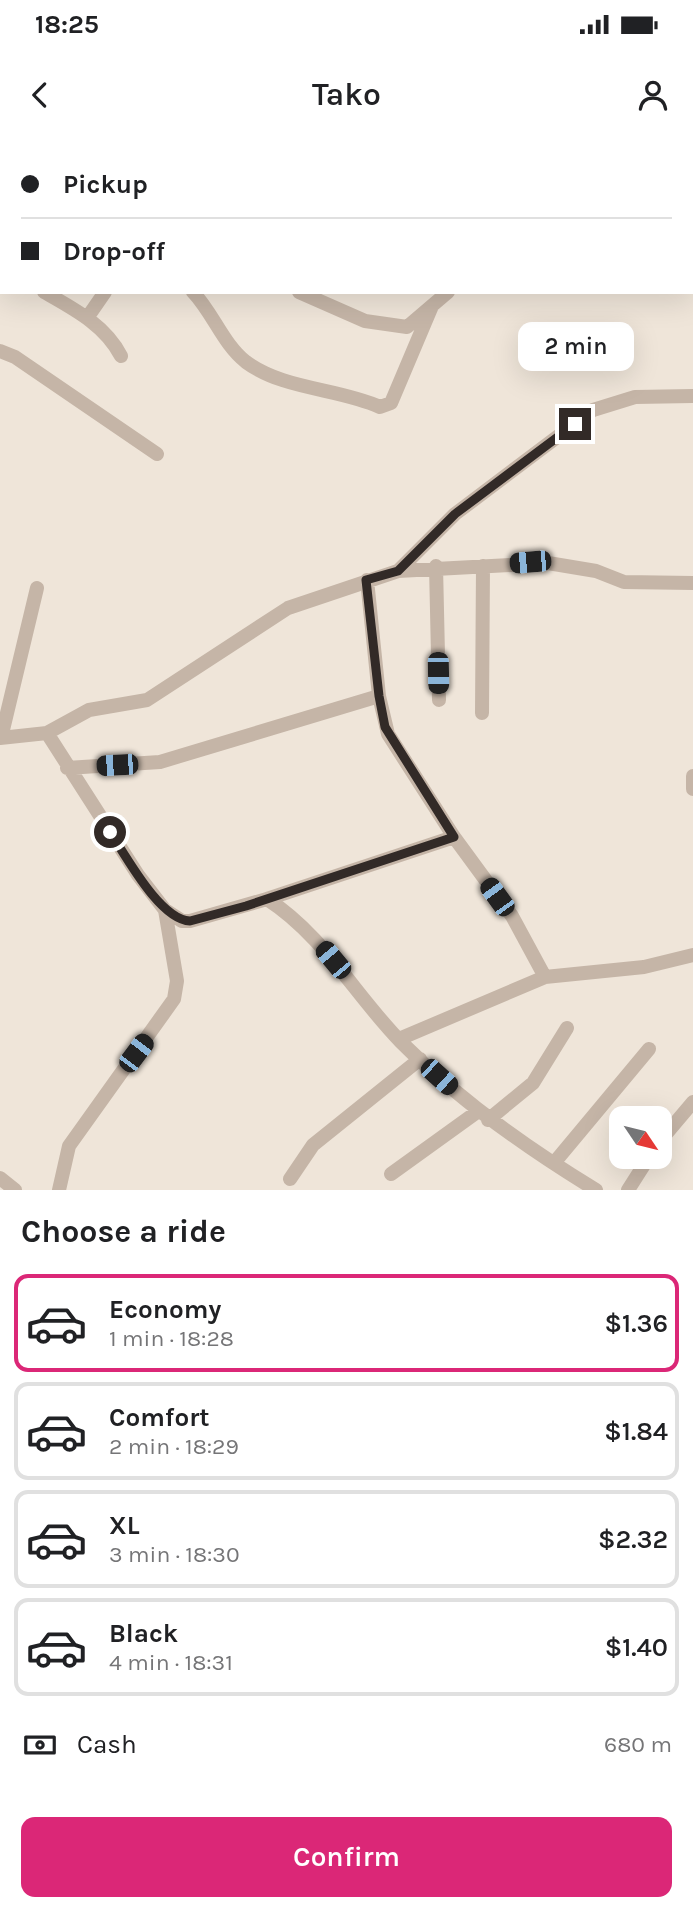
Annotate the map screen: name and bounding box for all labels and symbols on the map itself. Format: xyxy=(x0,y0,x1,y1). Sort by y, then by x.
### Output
callout: 2 min xyxy=(517,322,633,372)
route end xyxy=(559,408,591,440)
car xyxy=(509,550,552,574)
car xyxy=(428,652,449,694)
car xyxy=(96,753,139,777)
route start xyxy=(94,816,126,848)
car xyxy=(477,874,518,920)
car xyxy=(312,937,355,983)
car xyxy=(115,1030,158,1076)
car xyxy=(417,1055,462,1099)
north arrow xyxy=(609,1106,672,1169)

